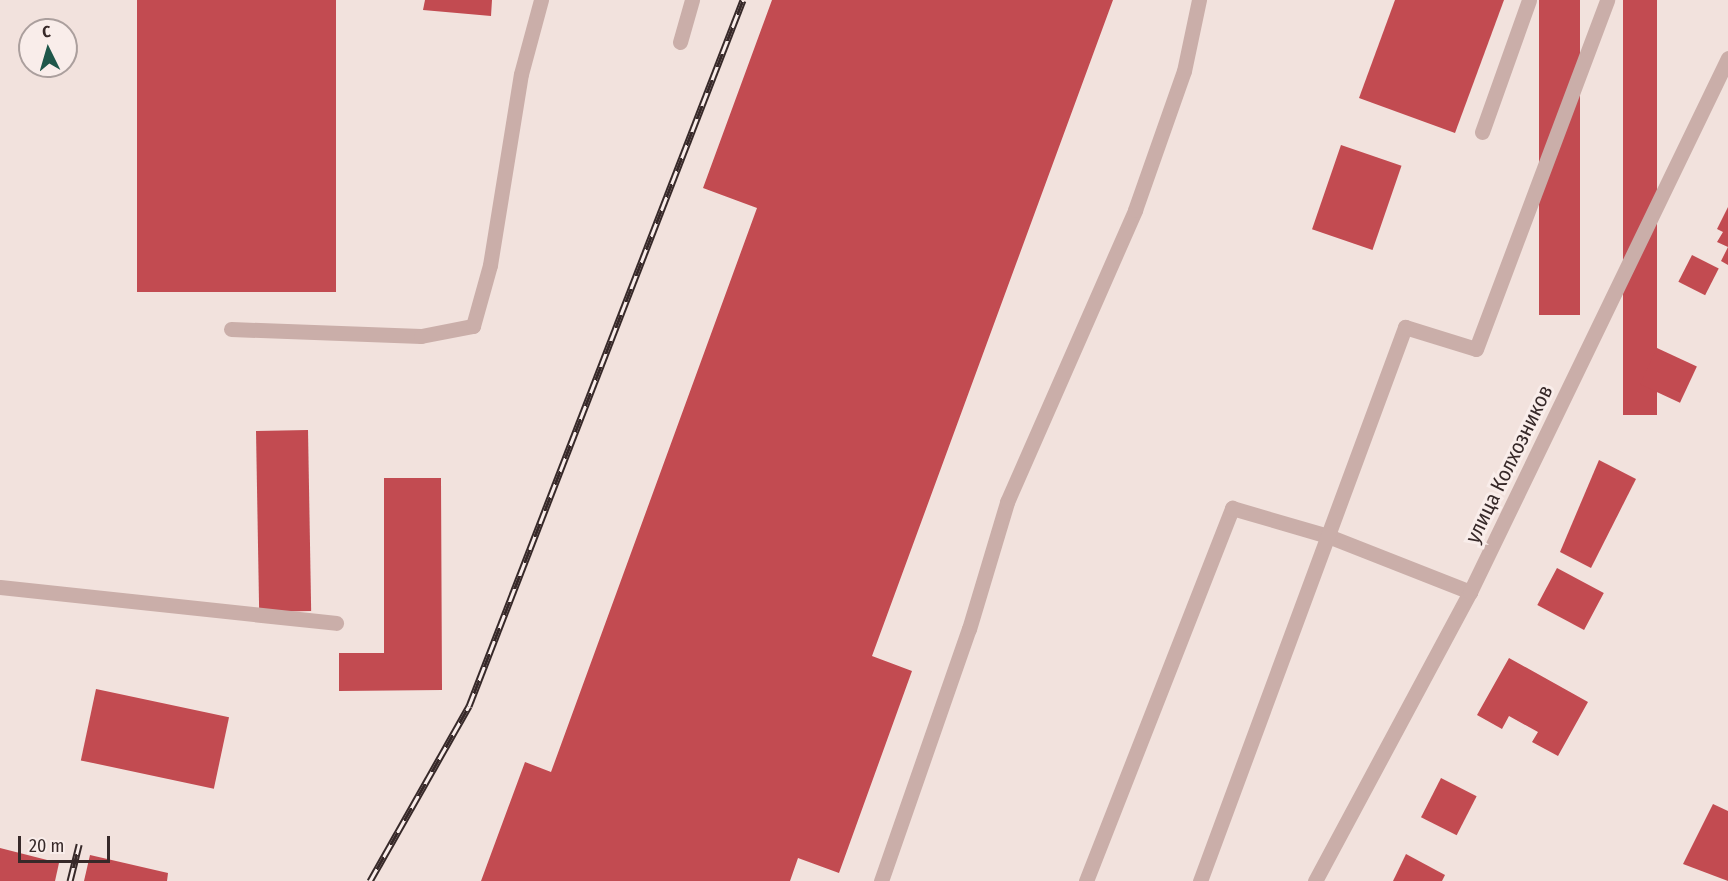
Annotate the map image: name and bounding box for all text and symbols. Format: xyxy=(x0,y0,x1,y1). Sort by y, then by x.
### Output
north arrow xyxy=(18,18,78,78)
text: С xyxy=(42,22,52,41)
street label: улица Колхозников xyxy=(1460,381,1558,547)
scale bar xyxy=(21,824,112,862)
text: 20 m xyxy=(29,835,64,857)

